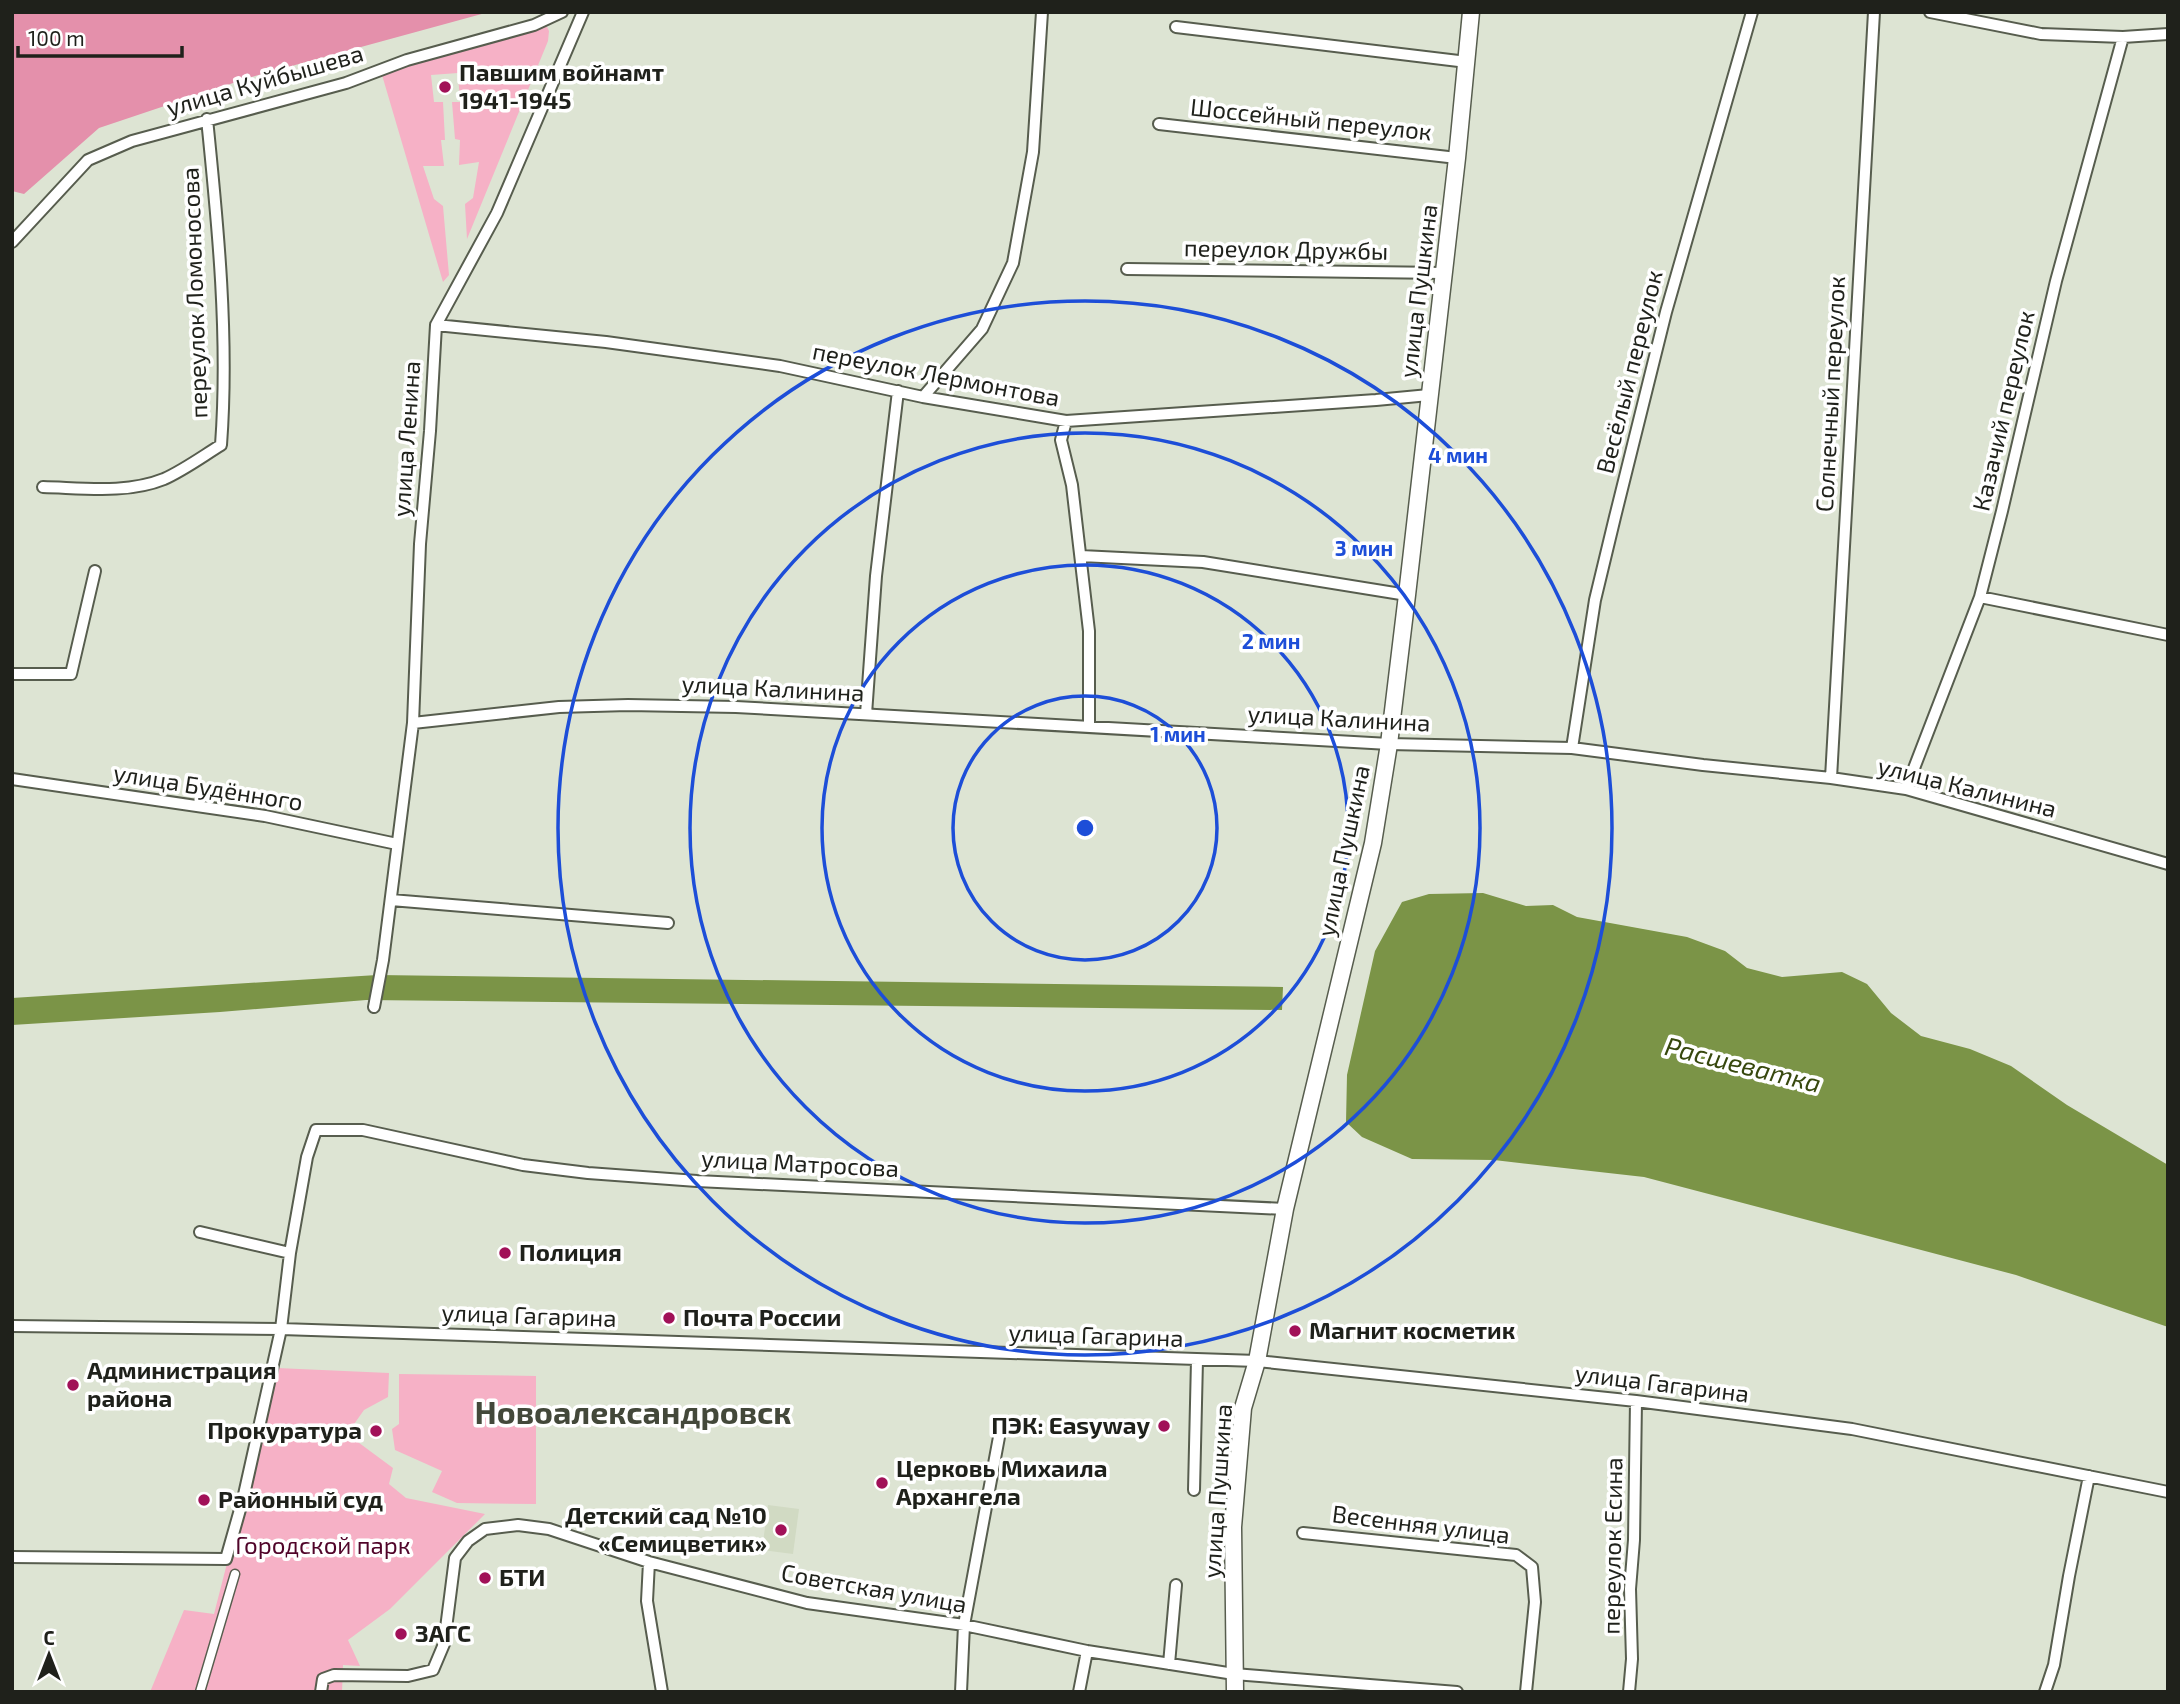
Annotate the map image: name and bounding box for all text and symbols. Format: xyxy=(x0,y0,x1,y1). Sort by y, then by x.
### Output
scale bar xyxy=(18,14,182,58)
text: 100 m xyxy=(28,25,85,50)
street label: улица Куйбышева xyxy=(163,38,367,122)
place label: Павшим войнамт 1941-1945 xyxy=(459,57,664,114)
marker: Павшим войнамт 1941-1945 xyxy=(437,79,453,95)
street label: Шоссейный переулок xyxy=(1189,91,1433,147)
street label: переулок Ломоносова xyxy=(175,167,213,419)
street label: улица Пушкина xyxy=(1392,202,1444,379)
street label: переулок Дружбы xyxy=(1184,232,1388,266)
street label: Весёлый переулок xyxy=(1589,267,1669,476)
street label: Солнечный переулок xyxy=(1809,275,1851,513)
street label: Казачий переулок xyxy=(1965,308,2041,514)
street label: переулок Лермонтова xyxy=(810,335,1062,413)
street label: улица Ленина xyxy=(386,360,426,518)
text: 4 мин xyxy=(1428,442,1488,467)
text: 3 мин xyxy=(1335,535,1393,560)
text: 2 мин xyxy=(1242,628,1300,653)
street label: улица Калинина xyxy=(681,668,865,708)
street label: улица Калинина xyxy=(1247,698,1431,738)
text: 1 мин xyxy=(1150,721,1206,746)
street label: улица Калинина xyxy=(1875,750,2060,824)
street label: улица Будённого xyxy=(111,757,305,817)
street label: улица Пушкина xyxy=(1310,762,1376,939)
centre of rings xyxy=(1073,816,1097,840)
water label: Расшеватка xyxy=(1662,1029,1825,1098)
street label: улица Матросова xyxy=(700,1143,900,1183)
place label: Полиция xyxy=(519,1237,622,1266)
marker: Полиция xyxy=(497,1245,513,1261)
street label: улица Гагарина xyxy=(441,1297,617,1333)
place label: Почта России xyxy=(683,1302,841,1331)
marker: Почта России xyxy=(661,1310,677,1326)
place label: Магнит косметик xyxy=(1309,1315,1516,1344)
street label: улица Гагарина xyxy=(1008,1317,1184,1353)
marker: Магнит косметик xyxy=(1287,1323,1303,1339)
place label: Администрация района xyxy=(87,1355,276,1412)
street label: улица Гагарина xyxy=(1573,1357,1751,1409)
marker: Администрация района xyxy=(65,1377,81,1393)
district label: Новоалександровск xyxy=(475,1392,791,1430)
street label: улица Пушкина xyxy=(1196,1403,1238,1579)
place label: ПЭК: Easyway xyxy=(991,1410,1150,1439)
place label: Прокуратура xyxy=(207,1415,362,1444)
marker: ПЭК: Easyway xyxy=(1156,1418,1172,1434)
marker: Прокуратура xyxy=(368,1423,384,1439)
place label: Церковь Михаила Архангела xyxy=(896,1453,1107,1510)
street label: переулок Есина xyxy=(1595,1457,1629,1635)
marker: Церковь Михаила Архангела xyxy=(874,1475,890,1491)
place label: Районный суд xyxy=(218,1484,383,1513)
marker: Районный суд xyxy=(196,1492,212,1508)
street label: Весенняя улица xyxy=(1331,1498,1512,1550)
place label: Детский сад №10 «Семицветик» xyxy=(565,1500,767,1557)
marker: Детский сад №10 «Семицветик» xyxy=(773,1522,789,1538)
park label: Городской парк xyxy=(235,1530,411,1559)
street label: Советская улица xyxy=(779,1557,969,1619)
place label: БТИ xyxy=(499,1562,545,1591)
marker: БТИ xyxy=(477,1570,493,1586)
place label: ЗАГС xyxy=(415,1618,471,1647)
north arrow xyxy=(14,1620,84,1690)
text: С xyxy=(43,1626,55,1649)
marker: ЗАГС xyxy=(393,1626,409,1642)

